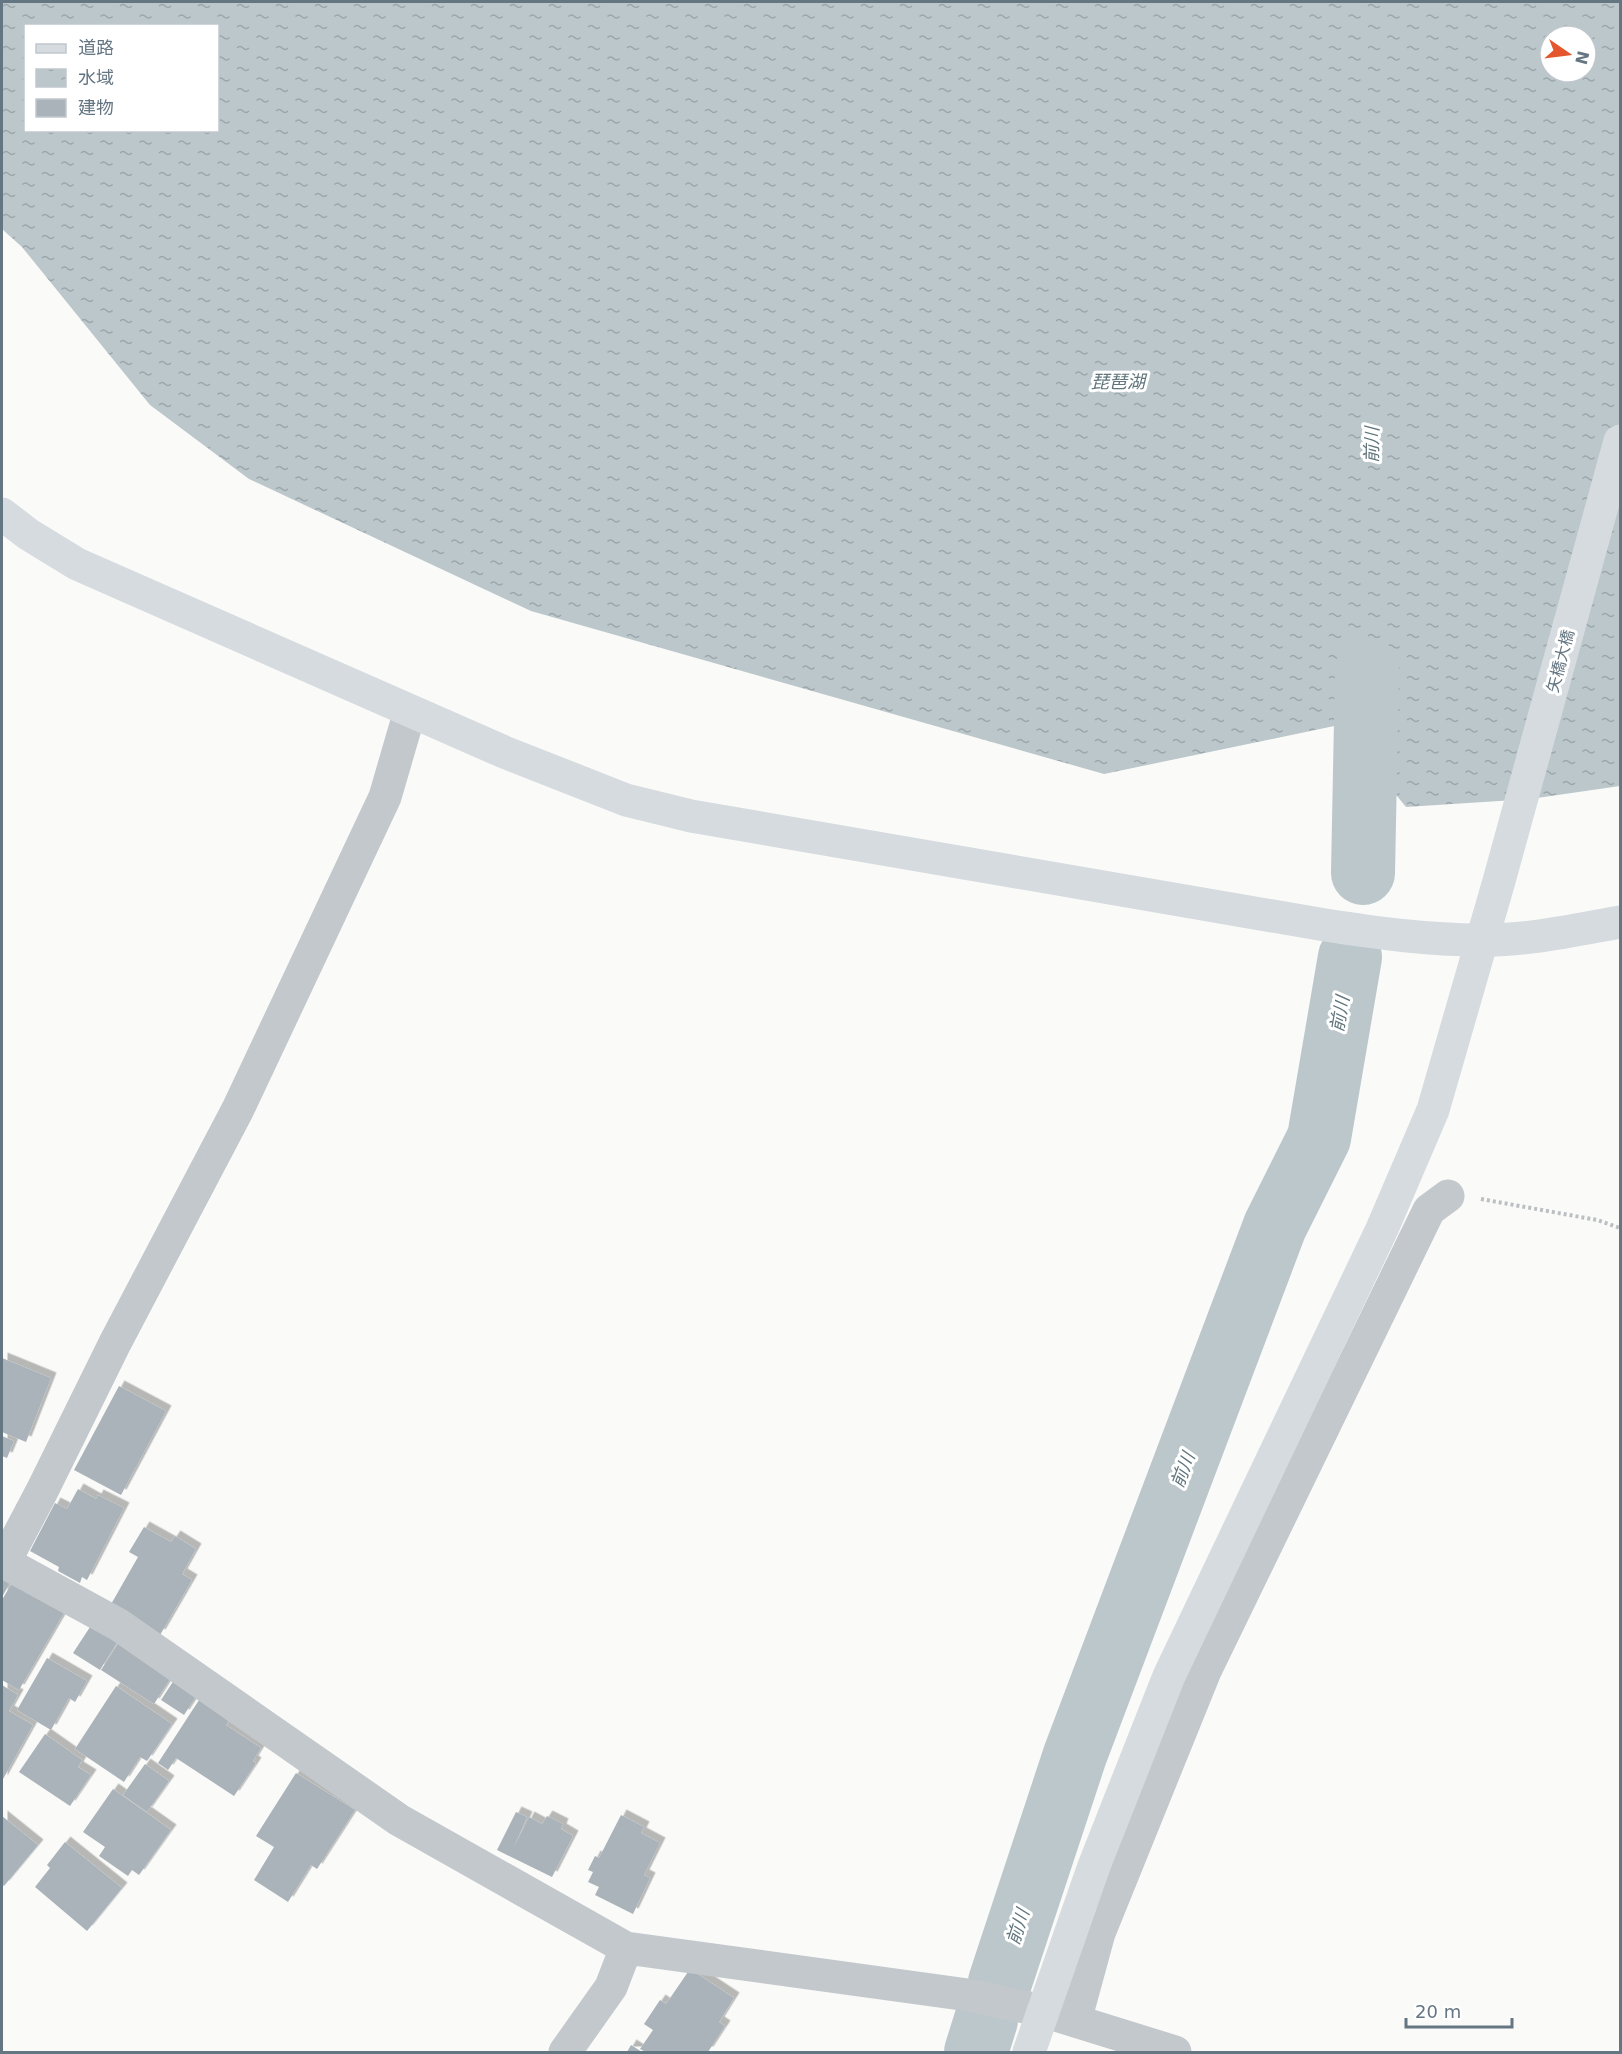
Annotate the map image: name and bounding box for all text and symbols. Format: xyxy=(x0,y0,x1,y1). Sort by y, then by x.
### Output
legend xyxy=(24,24,219,132)
north arrow xyxy=(1538,24,1598,84)
text: 道路 xyxy=(78,37,114,58)
text: N xyxy=(1571,49,1593,66)
text: 水域 xyxy=(78,67,114,88)
text: 建物 xyxy=(78,97,114,118)
water label: 琵琶湖 xyxy=(1091,371,1148,392)
water label: 前川 xyxy=(1361,425,1382,463)
street label: 矢橋大橋 xyxy=(1543,628,1578,695)
water label: 前川 xyxy=(1326,992,1353,1033)
water label: 前川 xyxy=(1166,1447,1200,1490)
water label: 前川 xyxy=(1002,1905,1034,1947)
scale bar xyxy=(1406,1991,1512,2029)
text: 20 m xyxy=(1415,2001,1461,2022)

